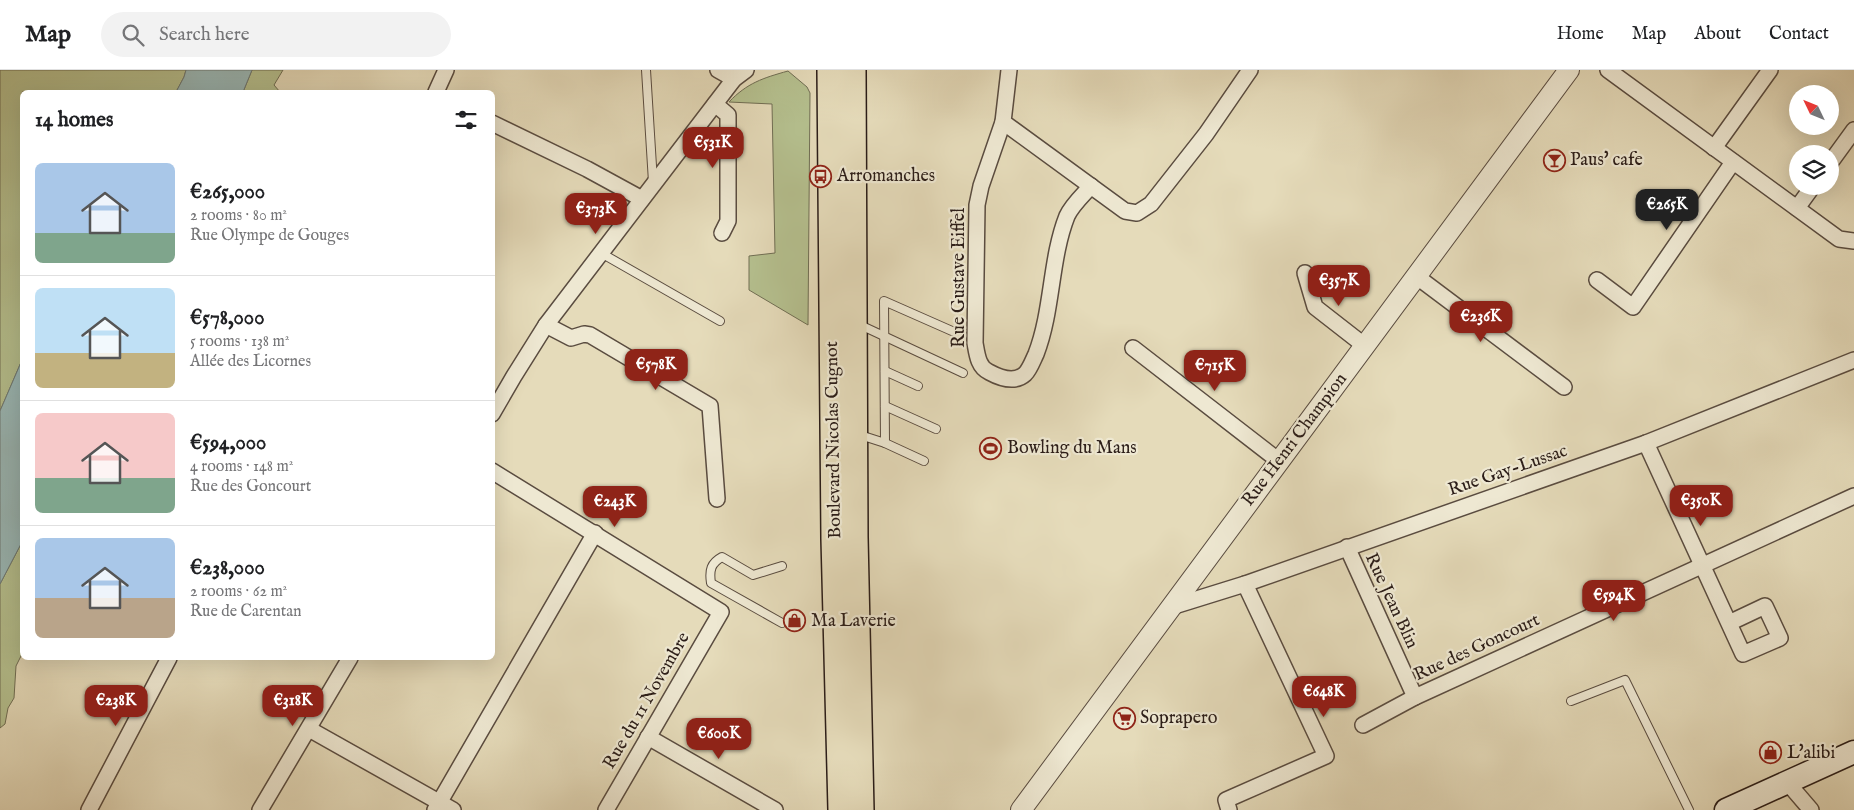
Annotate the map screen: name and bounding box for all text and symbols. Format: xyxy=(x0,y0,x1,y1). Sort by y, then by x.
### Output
search box xyxy=(101,12,451,57)
text: Map xyxy=(25,19,71,50)
icon: search xyxy=(119,21,147,49)
text: Search here xyxy=(159,23,250,47)
text: Home xyxy=(1557,23,1604,46)
text: Map xyxy=(1632,23,1666,46)
text: About xyxy=(1694,23,1741,46)
text: Contact xyxy=(1769,23,1829,46)
north arrow xyxy=(1789,85,1839,135)
map controls xyxy=(1789,85,1839,195)
icon: filters xyxy=(452,106,480,134)
text: 14 homes xyxy=(35,107,113,134)
pin: €531K xyxy=(678,126,748,169)
text: €531K xyxy=(694,133,732,153)
button: layers xyxy=(1789,145,1839,195)
bar icon: Paus' cafe xyxy=(1542,148,1566,172)
place label: Paus' cafe xyxy=(1570,149,1643,172)
bus stop icon: Arromanches xyxy=(809,164,833,188)
place label: Arromanches xyxy=(836,165,935,188)
text: €265,000 xyxy=(190,179,265,206)
icon: home xyxy=(75,183,135,243)
pin: €265K xyxy=(1632,189,1702,231)
pin: €373K xyxy=(561,192,631,235)
text: €265K xyxy=(1647,195,1688,215)
text: €373K xyxy=(576,199,616,219)
text: 2 rooms · 80 m² xyxy=(190,206,287,226)
street label: Rue Gustave Eiffel xyxy=(948,208,971,348)
text: Rue Olympe de Gouges xyxy=(190,226,349,246)
pin: €357K xyxy=(1304,264,1374,307)
text: €357K xyxy=(1319,271,1359,291)
pin: €236K xyxy=(1446,300,1516,343)
text: €578,000 xyxy=(190,305,265,332)
text: €236K xyxy=(1460,307,1502,327)
icon: home xyxy=(75,308,135,368)
text: 5 rooms · 138 m² xyxy=(190,332,289,352)
street label: Boulevard Nicolas Cugnot xyxy=(821,341,847,539)
pin: €578K xyxy=(621,348,691,391)
pin: €715K xyxy=(1180,350,1250,392)
text: Allée des Licornes xyxy=(190,352,311,372)
text: €578K xyxy=(636,355,676,375)
text: €715K xyxy=(1195,356,1235,376)
street label: Rue Henri Champion xyxy=(1237,368,1353,511)
text: €594,000 xyxy=(190,430,266,457)
icon: home xyxy=(75,433,135,493)
sports icon: Bowling du Mans xyxy=(979,436,1003,460)
place label: Bowling du Mans xyxy=(1007,437,1137,460)
street label: Rue Gay-Lussac xyxy=(1445,440,1571,502)
text: 4 rooms · 148 m² xyxy=(190,457,293,477)
text: Rue des Goncourt xyxy=(190,477,311,497)
pin: €350K xyxy=(1666,484,1736,527)
pin: €243K xyxy=(580,486,650,528)
text: €350K xyxy=(1681,491,1721,511)
text: €243K xyxy=(594,492,636,512)
street label: Rue Jean Blin xyxy=(1359,550,1423,653)
text: €238,000 xyxy=(190,555,265,582)
icon: home xyxy=(75,558,135,618)
pin: €594K xyxy=(1579,580,1649,622)
text: 2 rooms · 62 m² xyxy=(190,582,287,602)
text: €594K xyxy=(1593,586,1635,606)
text: Rue de Carentan xyxy=(190,602,302,622)
shop icon: Ma Laverie xyxy=(783,609,807,633)
street label: Rue des Goncourt xyxy=(1410,609,1544,687)
place label: Ma Laverie xyxy=(811,610,896,633)
street label: Rue du 11 Novembre xyxy=(598,628,696,774)
pin: €648K xyxy=(1289,676,1359,718)
text: €648K xyxy=(1303,682,1345,702)
pin: €238K xyxy=(81,684,151,727)
pin: €318K xyxy=(258,684,328,727)
text: €238K xyxy=(96,691,136,711)
text: €318K xyxy=(273,691,313,711)
supermarket icon: Soprapero xyxy=(1112,706,1136,730)
place label: Soprapero xyxy=(1140,707,1218,730)
pin: €600K xyxy=(684,718,754,760)
text: €600K xyxy=(697,724,741,744)
shop icon: L'alibi xyxy=(1759,741,1783,765)
place label: L'alibi xyxy=(1787,742,1835,765)

